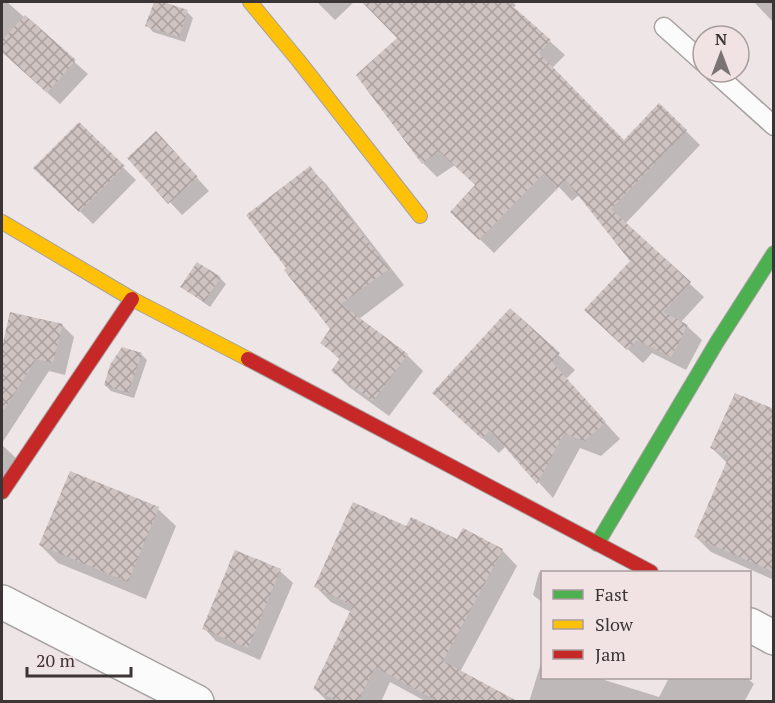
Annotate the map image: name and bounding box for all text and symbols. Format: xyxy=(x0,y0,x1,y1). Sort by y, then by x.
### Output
north arrow xyxy=(691,24,751,84)
text: N xyxy=(715,28,727,50)
legend xyxy=(541,571,751,679)
text: Fast xyxy=(595,582,629,606)
text: Slow xyxy=(595,612,634,636)
scale bar xyxy=(27,640,130,678)
text: Jam xyxy=(595,642,626,666)
text: 20 m xyxy=(36,648,76,672)

